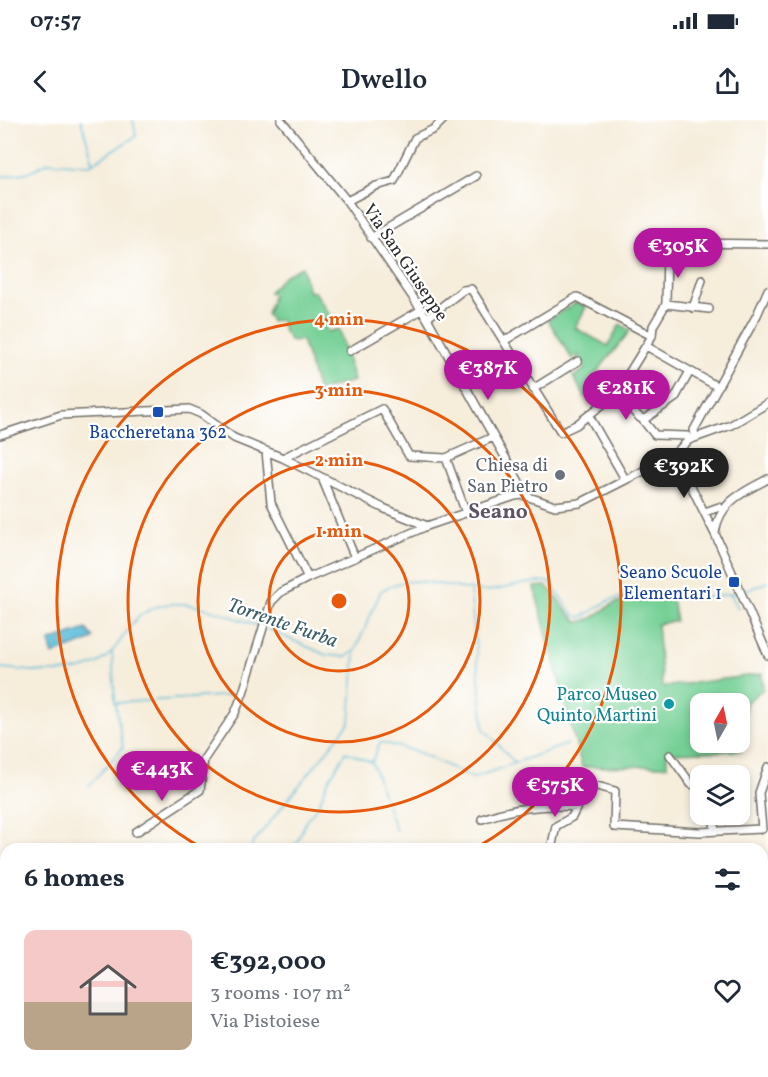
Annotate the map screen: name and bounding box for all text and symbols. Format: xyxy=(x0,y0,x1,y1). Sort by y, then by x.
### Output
text: 07:57 xyxy=(30,6,81,37)
text: Dwello xyxy=(341,62,427,100)
icon: back xyxy=(24,65,57,98)
icon: share xyxy=(711,65,744,98)
street label: Via San Giuseppe xyxy=(356,199,453,327)
pin: €305K xyxy=(636,228,720,279)
text: €305K xyxy=(648,233,708,261)
text: 4 min xyxy=(314,308,364,333)
pin: €387K xyxy=(446,350,530,401)
text: €387K xyxy=(458,355,518,383)
pin: €281K xyxy=(584,370,668,421)
text: €281K xyxy=(597,375,655,403)
text: 3 min xyxy=(315,379,363,404)
marker: Baccheretana 362 xyxy=(151,405,165,419)
place label: Baccheretana 362 xyxy=(89,421,227,446)
pin: €392K xyxy=(642,448,726,499)
text: 2 min xyxy=(315,449,363,474)
text: €392K xyxy=(654,453,714,481)
place label: Chiesa di San Pietro xyxy=(467,454,548,500)
marker: Chiesa di San Pietro xyxy=(553,468,567,482)
district label: Seano xyxy=(468,498,528,527)
text: 1 min xyxy=(316,520,362,545)
place label: Seano Scuole Elementari 1 xyxy=(619,561,722,607)
marker: Seano Scuole Elementari 1 xyxy=(727,575,741,589)
centre of rings xyxy=(329,591,349,611)
water label: Torrente Furba xyxy=(224,592,341,656)
place label: Parco Museo Quinto Martini xyxy=(537,683,657,729)
north arrow xyxy=(690,693,750,753)
map controls xyxy=(690,693,750,825)
marker: Parco Museo Quinto Martini xyxy=(662,697,676,711)
pin: €443K xyxy=(120,751,204,802)
text: €443K xyxy=(131,756,193,784)
button: layers xyxy=(690,765,750,825)
pin: €575K xyxy=(513,767,597,818)
text: €575K xyxy=(526,772,584,800)
text: 6 homes xyxy=(24,861,125,897)
icon: filters xyxy=(711,863,744,896)
text: €392,000 xyxy=(210,944,326,980)
icon: home xyxy=(72,954,144,1026)
icon: heart xyxy=(711,974,744,1007)
text: 3 rooms · 107 m² xyxy=(210,980,351,1008)
text: Via Pistoiese xyxy=(210,1008,320,1036)

